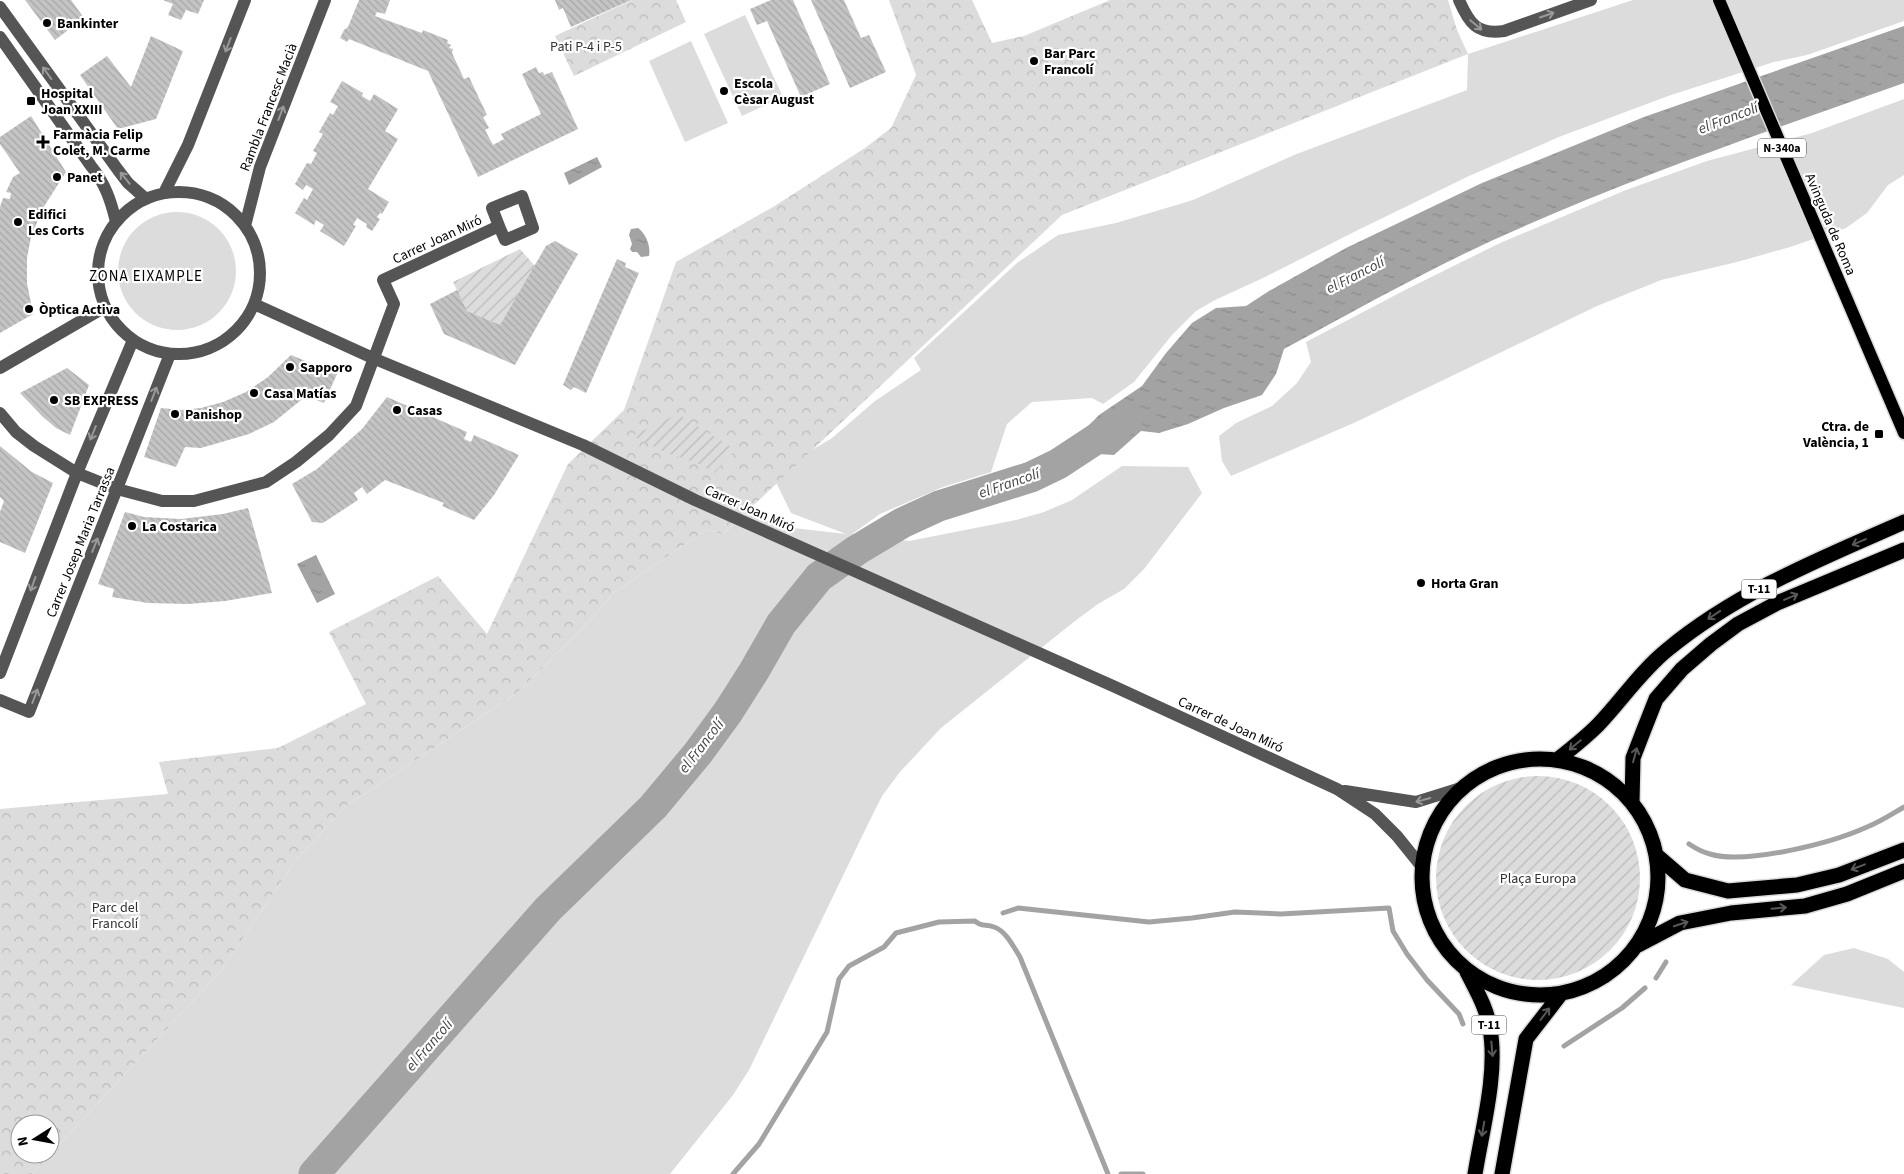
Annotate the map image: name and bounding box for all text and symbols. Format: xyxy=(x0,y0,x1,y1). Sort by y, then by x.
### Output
one-way arrow xyxy=(1539,10,1555,19)
place label: Bankinter xyxy=(57,14,119,34)
marker: Bankinter xyxy=(41,17,53,29)
one-way arrow xyxy=(1470,19,1483,30)
park label: Pati P-4 i P-5 xyxy=(550,37,622,57)
one-way arrow xyxy=(222,38,231,53)
street label: Rambla Francesc Macià xyxy=(235,40,303,174)
place label: Bar Parc Francolí xyxy=(1044,44,1096,80)
marker: Bar Parc Francolí xyxy=(1028,55,1040,67)
one-way arrow xyxy=(42,67,53,80)
place label: Escola Cèsar August xyxy=(734,74,815,110)
place label: Hospital Joan XXIII xyxy=(41,84,102,120)
marker: Escola Cèsar August xyxy=(718,85,730,97)
marker: Hospital Joan XXIII xyxy=(25,95,37,107)
water label: el Francolí xyxy=(1695,97,1764,140)
one-way arrow xyxy=(276,106,286,121)
place label: Farmàcia Felip Colet, M. Carme xyxy=(53,125,150,161)
marker: Farmàcia Felip Colet, M. Carme xyxy=(37,136,49,148)
road number: N-340a xyxy=(1758,138,1806,158)
place label: Panet xyxy=(67,168,103,188)
street label: Avinguda de Roma xyxy=(1800,170,1861,278)
marker: Panet xyxy=(51,171,63,183)
one-way arrow xyxy=(119,172,130,185)
place label: Edifici Les Corts xyxy=(28,205,84,241)
street label: Carrer Joan Miró xyxy=(389,210,486,269)
marker: Edifici Les Corts xyxy=(12,216,24,228)
water label: el Francolí xyxy=(1322,251,1390,299)
district label: ZONA EIXAMPLE xyxy=(89,266,203,287)
place label: Òptica Activa xyxy=(39,300,120,320)
marker: Òptica Activa xyxy=(23,303,35,315)
place label: Sapporo xyxy=(300,358,352,378)
marker: Sapporo xyxy=(284,361,296,373)
place label: Casa Matías xyxy=(264,384,337,404)
one-way arrow xyxy=(150,387,160,402)
marker: Casa Matías xyxy=(248,387,260,399)
place label: SB EXPRESS xyxy=(64,391,139,411)
marker: SB EXPRESS xyxy=(48,394,60,406)
place label: Casas xyxy=(407,401,442,421)
marker: Casas xyxy=(391,404,403,416)
place label: Panishop xyxy=(185,405,242,425)
marker: Panishop xyxy=(169,408,181,420)
place label: Ctra. de València, 1 xyxy=(1802,417,1869,453)
one-way arrow xyxy=(88,425,97,440)
marker: Ctra. de València, 1 xyxy=(1873,428,1885,440)
water label: el Francolí xyxy=(976,463,1045,504)
street label: Carrer Josep Maria Tarrassa xyxy=(41,464,120,621)
street label: Carrer Joan Miró xyxy=(701,480,798,538)
place label: La Costarica xyxy=(142,517,217,537)
marker: La Costarica xyxy=(126,520,138,532)
one-way arrow xyxy=(1852,537,1867,547)
one-way arrow xyxy=(91,538,100,553)
place label: Horta Gran xyxy=(1431,574,1499,594)
one-way arrow xyxy=(28,576,37,591)
marker: Horta Gran xyxy=(1415,577,1427,589)
road number: T-11 xyxy=(1742,580,1776,598)
one-way arrow xyxy=(1783,592,1798,602)
one-way arrow xyxy=(1708,610,1722,620)
one-way arrow xyxy=(31,689,41,704)
street label: Carrer de Joan Miró xyxy=(1175,692,1287,758)
water label: el Francolí xyxy=(674,713,731,778)
one-way arrow xyxy=(1569,739,1582,750)
one-way arrow xyxy=(1631,747,1641,763)
one-way arrow xyxy=(1415,795,1431,805)
one-way arrow xyxy=(1851,864,1866,873)
park label: Plaça Europa xyxy=(1500,869,1576,889)
park label: Parc del Francolí xyxy=(92,898,139,934)
one-way arrow xyxy=(1771,904,1787,913)
one-way arrow xyxy=(1673,918,1689,928)
one-way arrow xyxy=(1540,1007,1550,1021)
water label: el Francolí xyxy=(401,1013,460,1076)
road number: T-11 xyxy=(1472,1016,1506,1034)
one-way arrow xyxy=(1488,1041,1497,1057)
north arrow xyxy=(10,1114,60,1164)
one-way arrow xyxy=(1477,1121,1487,1137)
text: N xyxy=(13,1135,34,1148)

